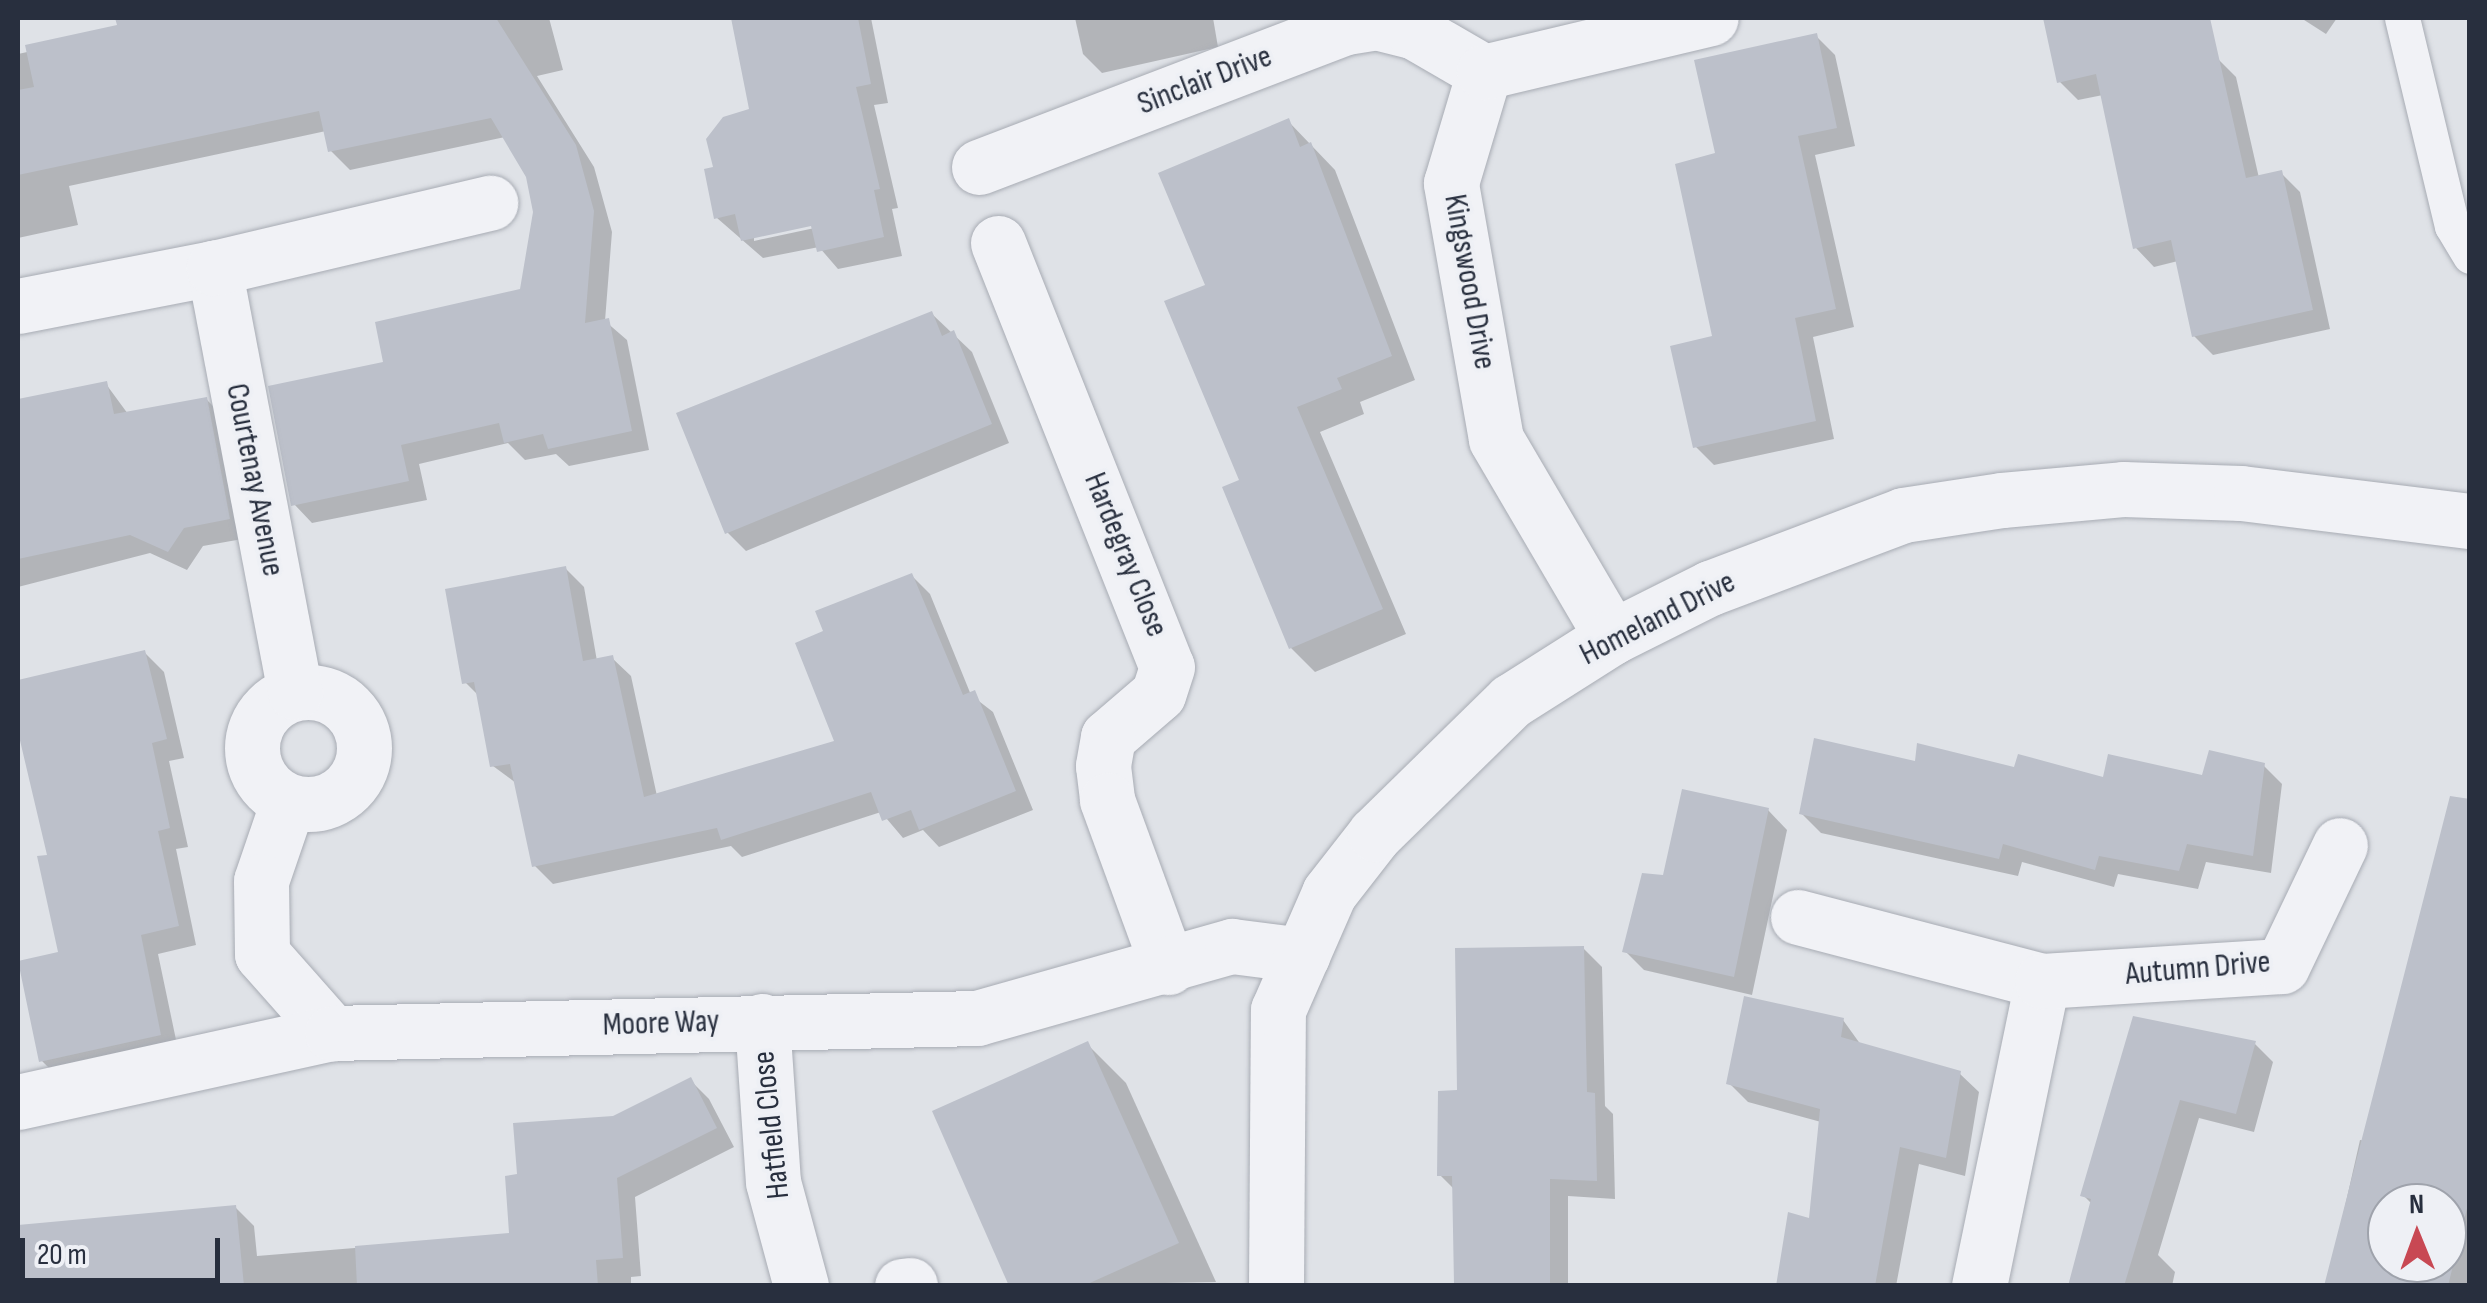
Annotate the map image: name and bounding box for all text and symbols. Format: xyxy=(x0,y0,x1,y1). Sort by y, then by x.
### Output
street label: Sinclair Drive xyxy=(1133,38,1277,124)
street label: Kingswood Drive xyxy=(1435,191,1503,373)
street label: Courtenay Avenue xyxy=(217,380,291,580)
street label: Hardegray Close xyxy=(1075,467,1175,643)
street label: Homeland Drive xyxy=(1574,563,1742,675)
street label: Autumn Drive xyxy=(2124,944,2272,994)
street label: Moore Way xyxy=(602,1003,720,1045)
street label: Hatfield Close xyxy=(745,1049,799,1201)
north arrow xyxy=(2367,1183,2467,1283)
text: N xyxy=(2409,1188,2424,1221)
scale bar xyxy=(25,1218,225,1280)
text: 20 m xyxy=(37,1237,87,1273)

